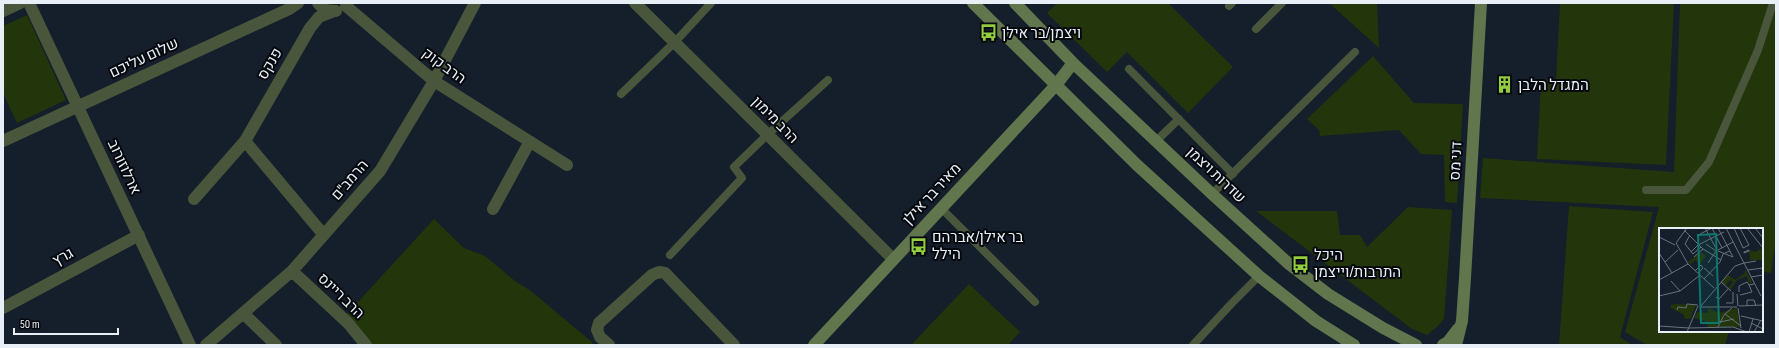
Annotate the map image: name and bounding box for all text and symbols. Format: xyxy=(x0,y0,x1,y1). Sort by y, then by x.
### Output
bus stop icon: ויצמן/בר אילן xyxy=(979,23,999,43)
place label: ויצמן/בר אילן xyxy=(1002,24,1081,43)
street label: שלום עליכם xyxy=(106,34,182,82)
street label: הרב קוק xyxy=(418,44,470,88)
street label: פנקס xyxy=(253,45,287,83)
building icon: המגדל הלבן xyxy=(1495,75,1515,95)
place label: המגדל הלבן xyxy=(1518,76,1589,95)
street label: הרב מימון xyxy=(748,93,802,147)
street label: ארלוזורוב xyxy=(103,136,145,198)
street label: דני מס xyxy=(1445,141,1467,181)
street label: שדרות ויצמן xyxy=(1182,143,1250,207)
street label: הרמב"ם xyxy=(327,156,373,204)
street label: מאיר בר אילן xyxy=(899,159,965,229)
place label: בר אילן/אברהם הילל xyxy=(932,228,1024,264)
inset map xyxy=(1659,228,1763,332)
bus stop icon: בר אילן/אברהם הילל xyxy=(909,236,929,256)
street label: גרץ xyxy=(49,244,77,270)
place label: היכל התרבות/וייצמן xyxy=(1314,246,1401,282)
bus stop icon: היכל התרבות/וייצמן xyxy=(1291,254,1311,274)
street label: הרב ריינס xyxy=(314,269,368,323)
scale bar xyxy=(14,310,118,336)
text: 50 m xyxy=(20,317,40,332)

